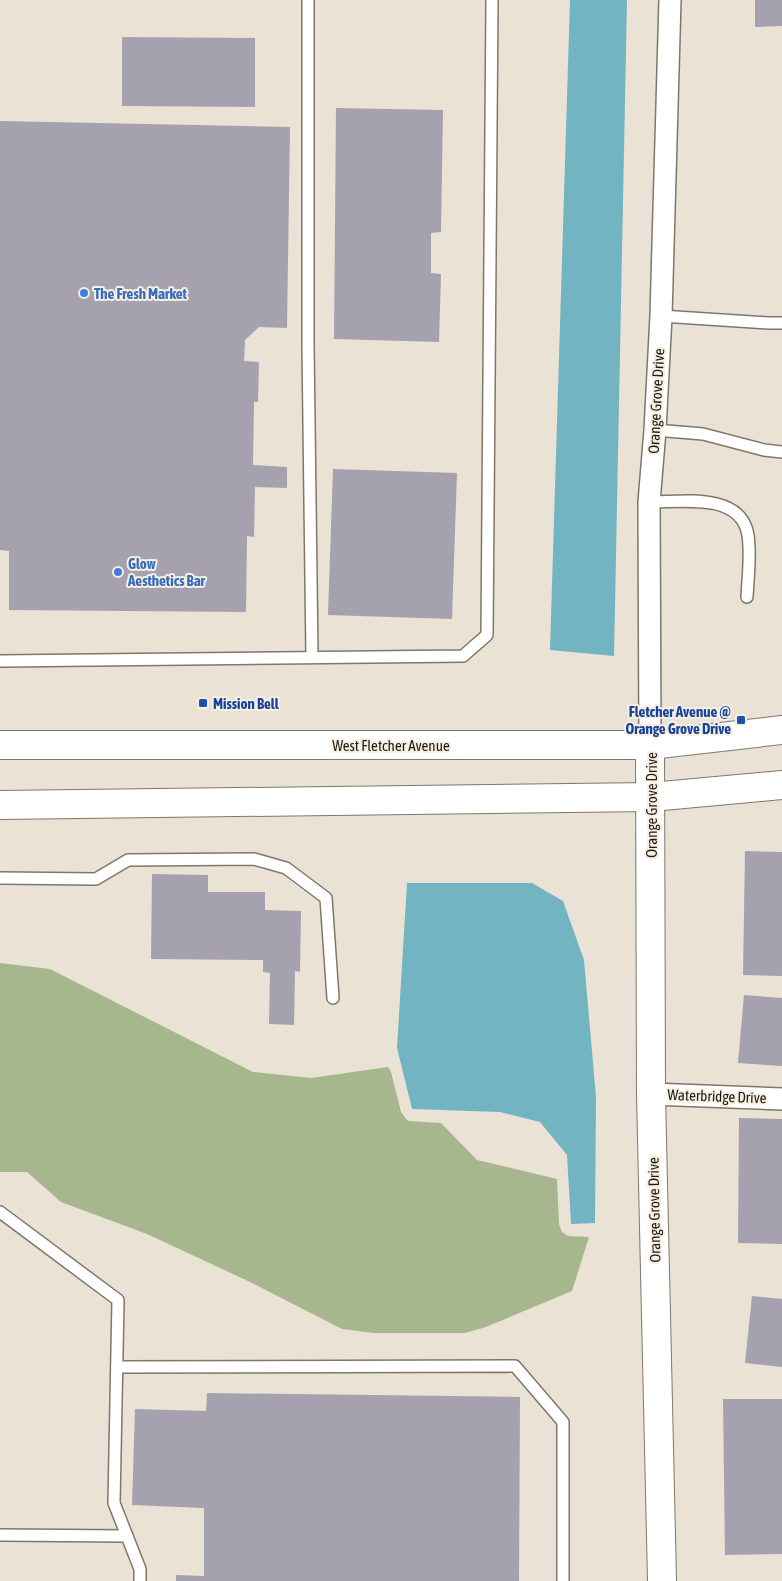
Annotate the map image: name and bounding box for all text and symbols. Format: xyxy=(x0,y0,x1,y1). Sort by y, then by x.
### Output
place label: The Fresh Market xyxy=(94,285,188,302)
marker: The Fresh Market xyxy=(78,287,90,299)
street label: Orange Grove Drive xyxy=(645,348,667,454)
place label: Glow Aesthetics Bar xyxy=(127,555,206,589)
marker: Glow Aesthetics Bar xyxy=(112,566,124,578)
place label: Mission Bell xyxy=(213,695,280,712)
marker: Mission Bell xyxy=(197,697,209,709)
place label: Fletcher Avenue @ Orange Grove Drive xyxy=(626,703,731,737)
marker: Fletcher Avenue @ Orange Grove Drive xyxy=(735,714,747,726)
street label: West Fletcher Avenue xyxy=(332,737,450,754)
street label: Orange Grove Drive xyxy=(643,752,660,858)
street label: Waterbridge Drive xyxy=(667,1086,767,1106)
street label: Orange Grove Drive xyxy=(645,1157,663,1263)

